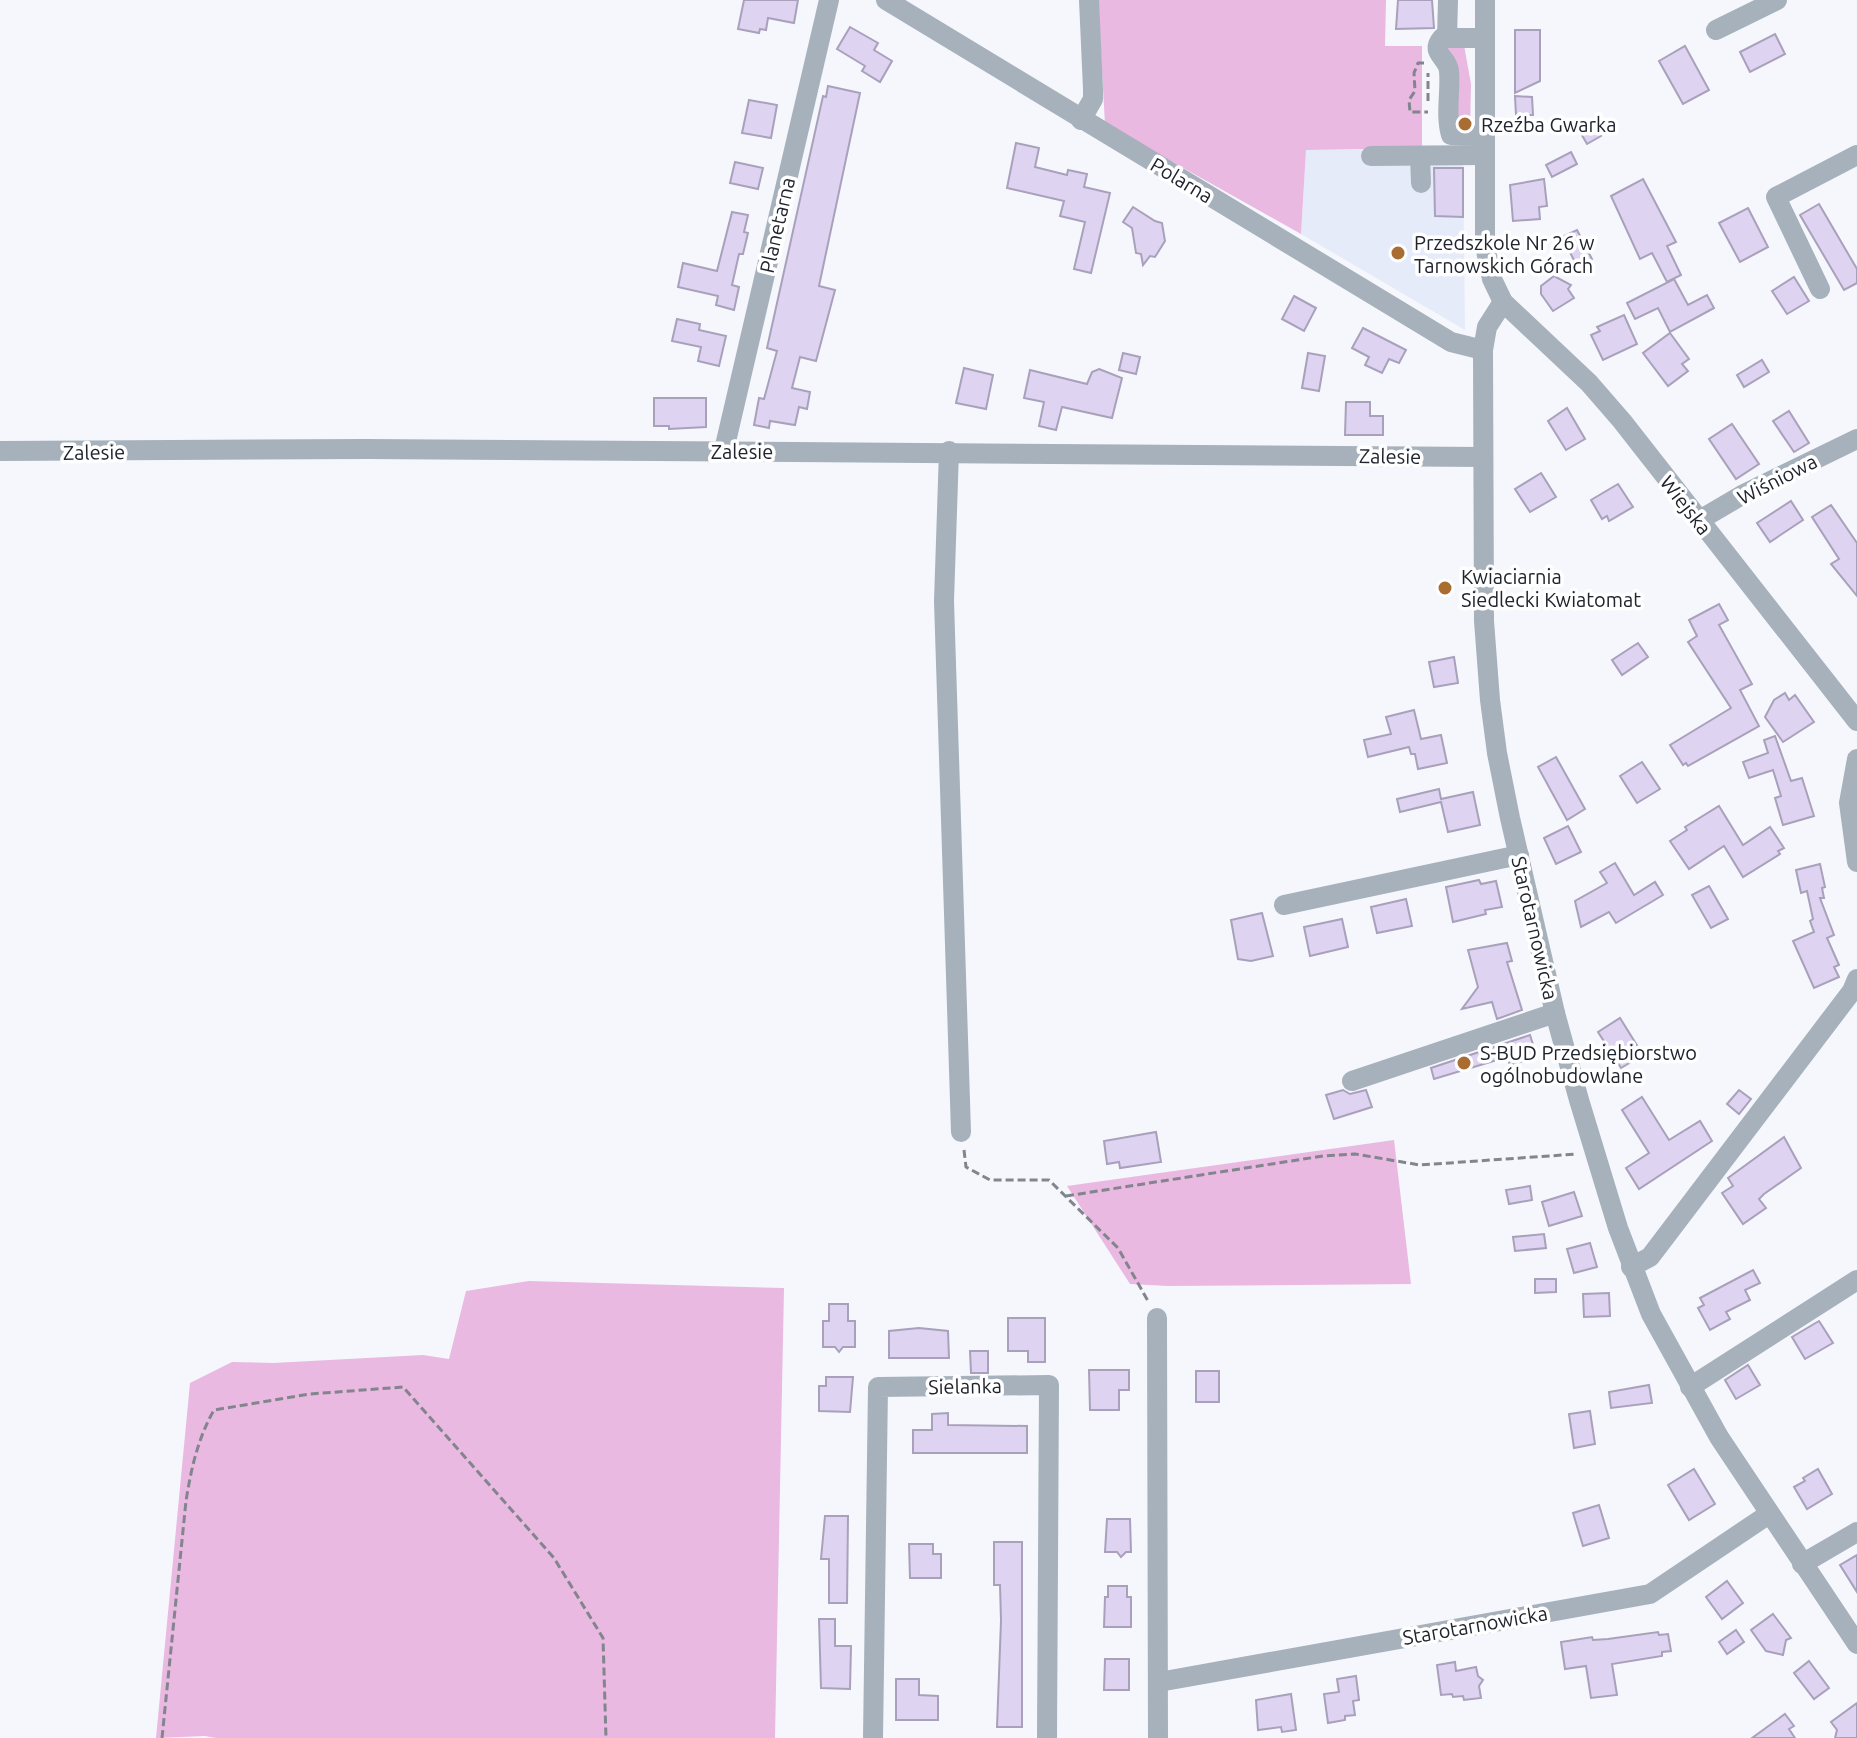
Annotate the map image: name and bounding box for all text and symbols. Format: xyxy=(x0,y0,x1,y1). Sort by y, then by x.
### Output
place label: Rzeźba Gwarka xyxy=(1481,113,1616,136)
marker: Rzeźba Gwarka xyxy=(1456,115,1474,133)
street label: Polarna xyxy=(1147,153,1217,207)
street label: Planetarna xyxy=(755,175,799,275)
place label: Przedszkole Nr 26 w Tarnowskich Górach xyxy=(1414,231,1595,277)
marker: Przedszkole Nr 26 w Tarnowskich Górach xyxy=(1389,244,1407,262)
street label: Zalesie xyxy=(63,440,125,464)
street label: Zalesie xyxy=(711,440,773,463)
street label: Zalesie xyxy=(1359,444,1421,468)
street label: Wiśniowa xyxy=(1733,449,1821,509)
street label: Wiejska xyxy=(1656,471,1716,539)
place label: Kwiaciarnia Siedlecki Kwiatomat xyxy=(1461,565,1641,611)
marker: Kwiaciarnia Siedlecki Kwiatomat xyxy=(1436,579,1454,597)
street label: Starotarnowicka xyxy=(1507,854,1563,1002)
place label: S-BUD Przedsiębiorstwo ogólnobudowlane xyxy=(1480,1041,1697,1087)
marker: S-BUD Przedsiębiorstwo ogólnobudowlane xyxy=(1455,1054,1473,1072)
street label: Sielanka xyxy=(928,1374,1002,1398)
street label: Starotarnowicka xyxy=(1401,1601,1549,1649)

